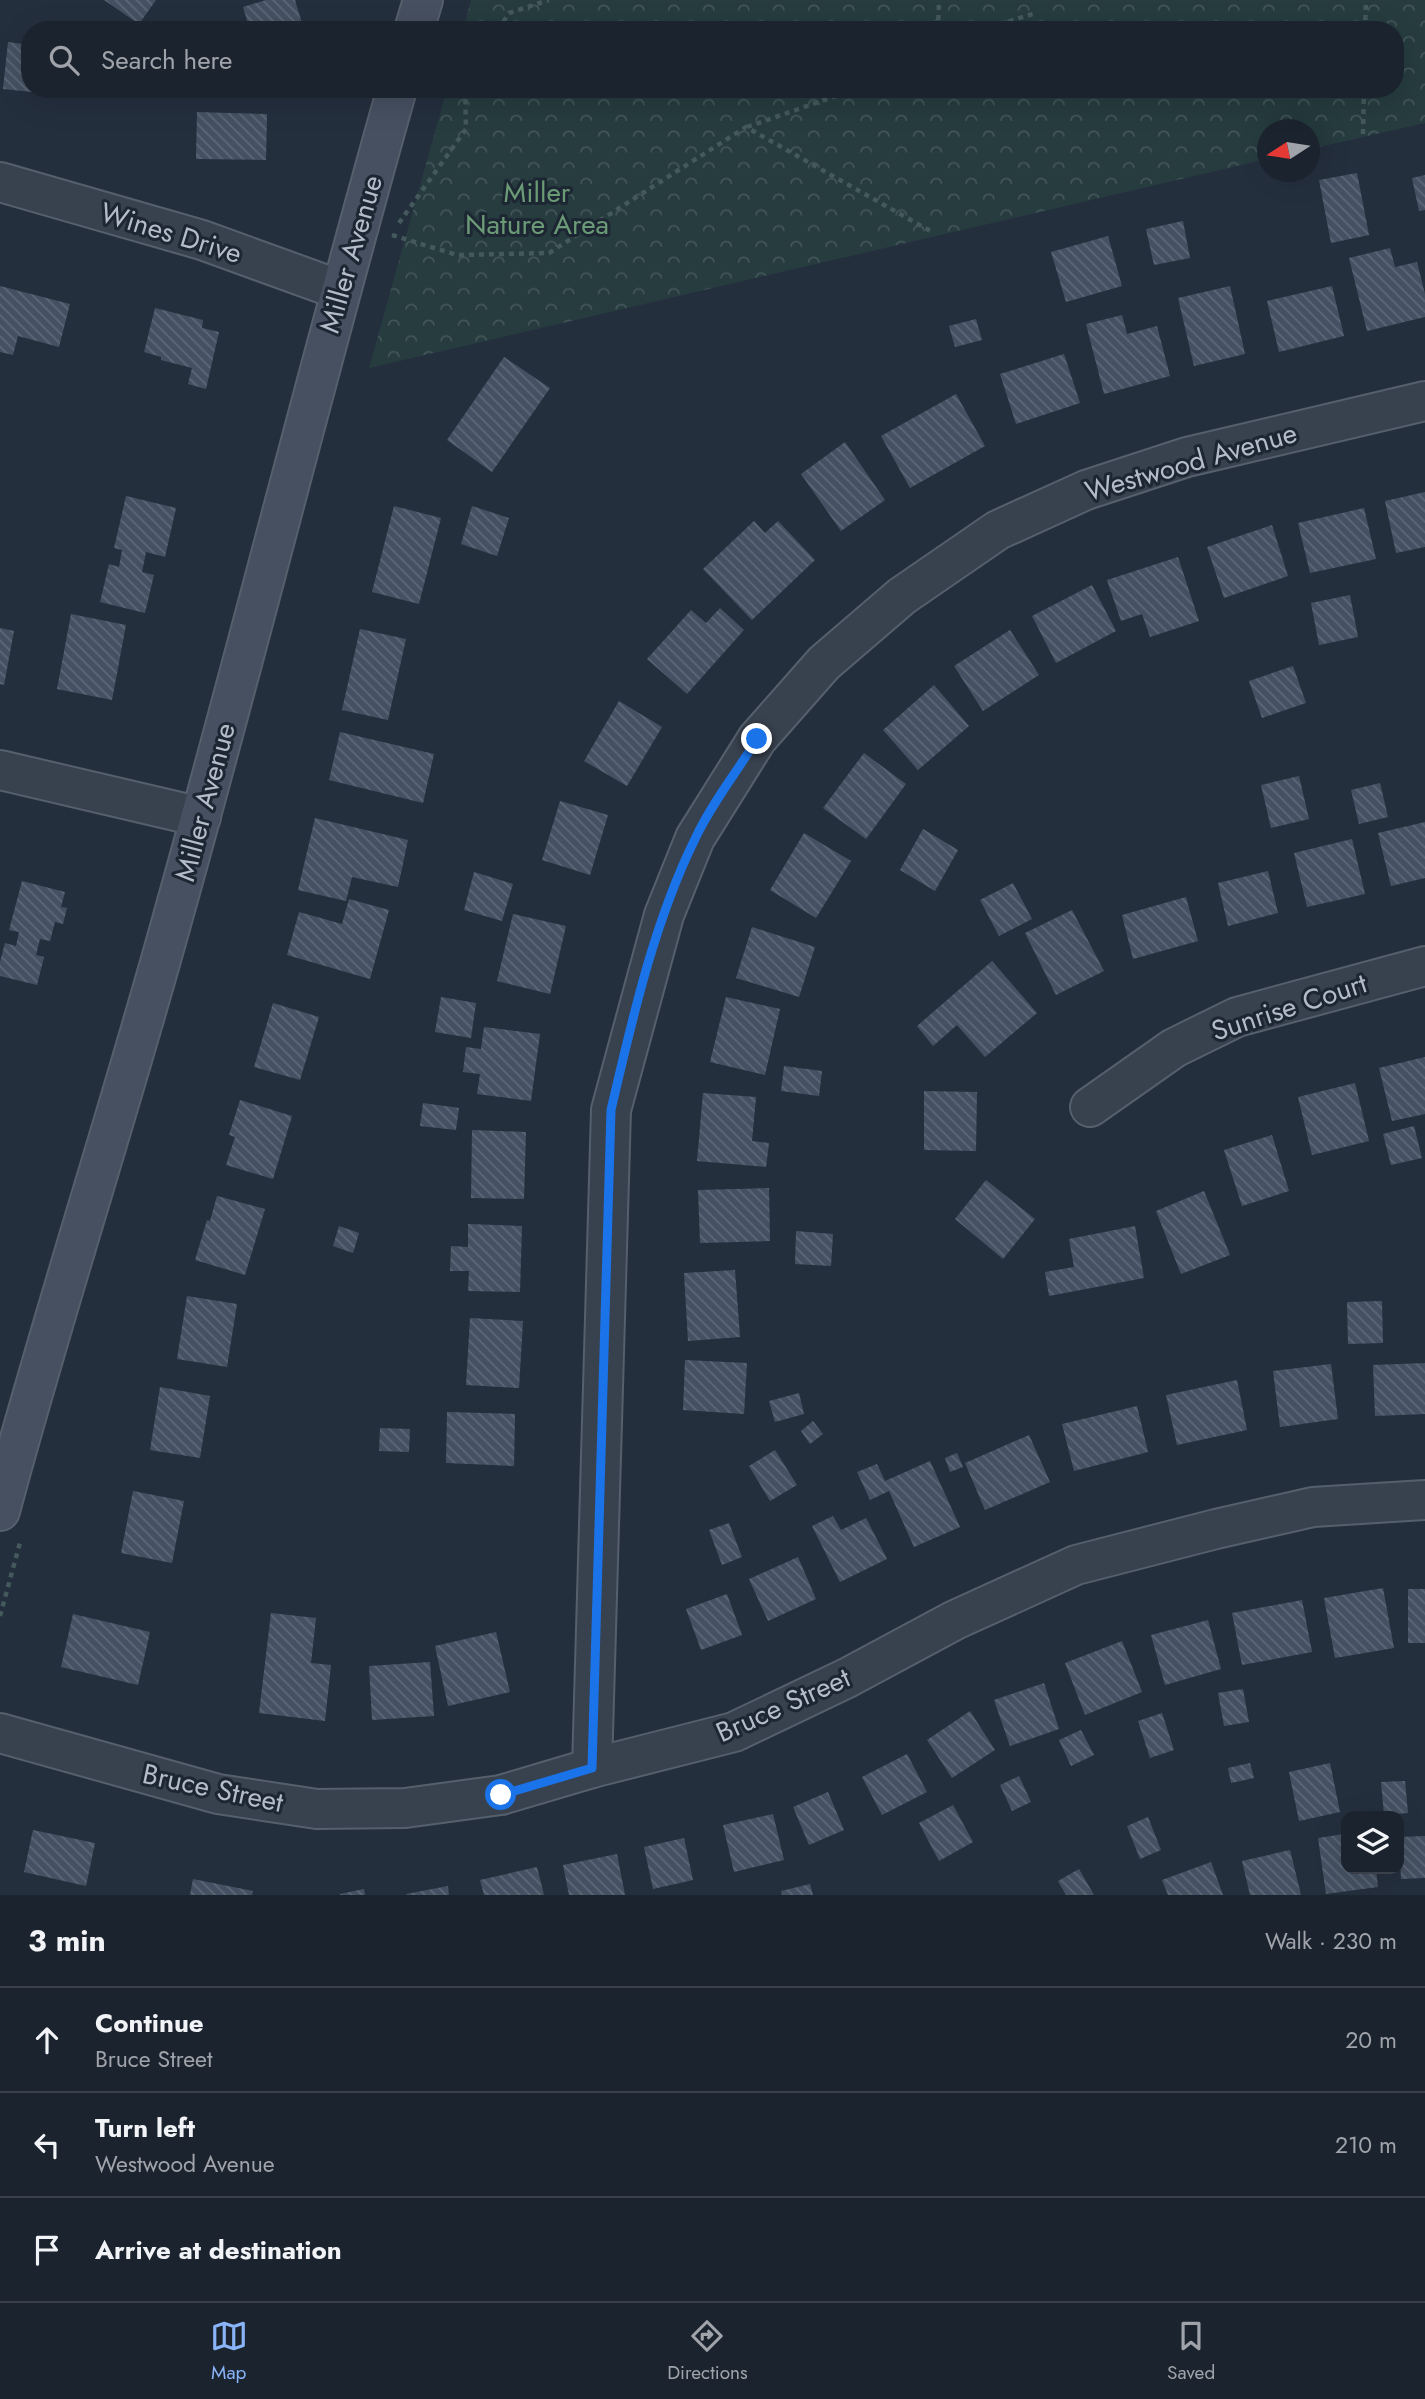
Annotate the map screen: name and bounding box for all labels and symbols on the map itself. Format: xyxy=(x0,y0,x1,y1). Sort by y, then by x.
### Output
north arrow xyxy=(1257,119,1320,182)
street label: Miller Avenue xyxy=(309,170,393,338)
park label: Miller Nature Area xyxy=(465,172,609,245)
street label: Wines Drive xyxy=(95,192,247,274)
street label: Westwood Avenue xyxy=(1080,412,1302,512)
street label: Miller Avenue xyxy=(164,718,246,886)
route end xyxy=(741,723,772,754)
street label: Sunrise Court xyxy=(1206,963,1372,1051)
street label: Bruce Street xyxy=(709,1657,857,1753)
street label: Bruce Street xyxy=(139,1753,287,1823)
route start xyxy=(485,1779,516,1810)

